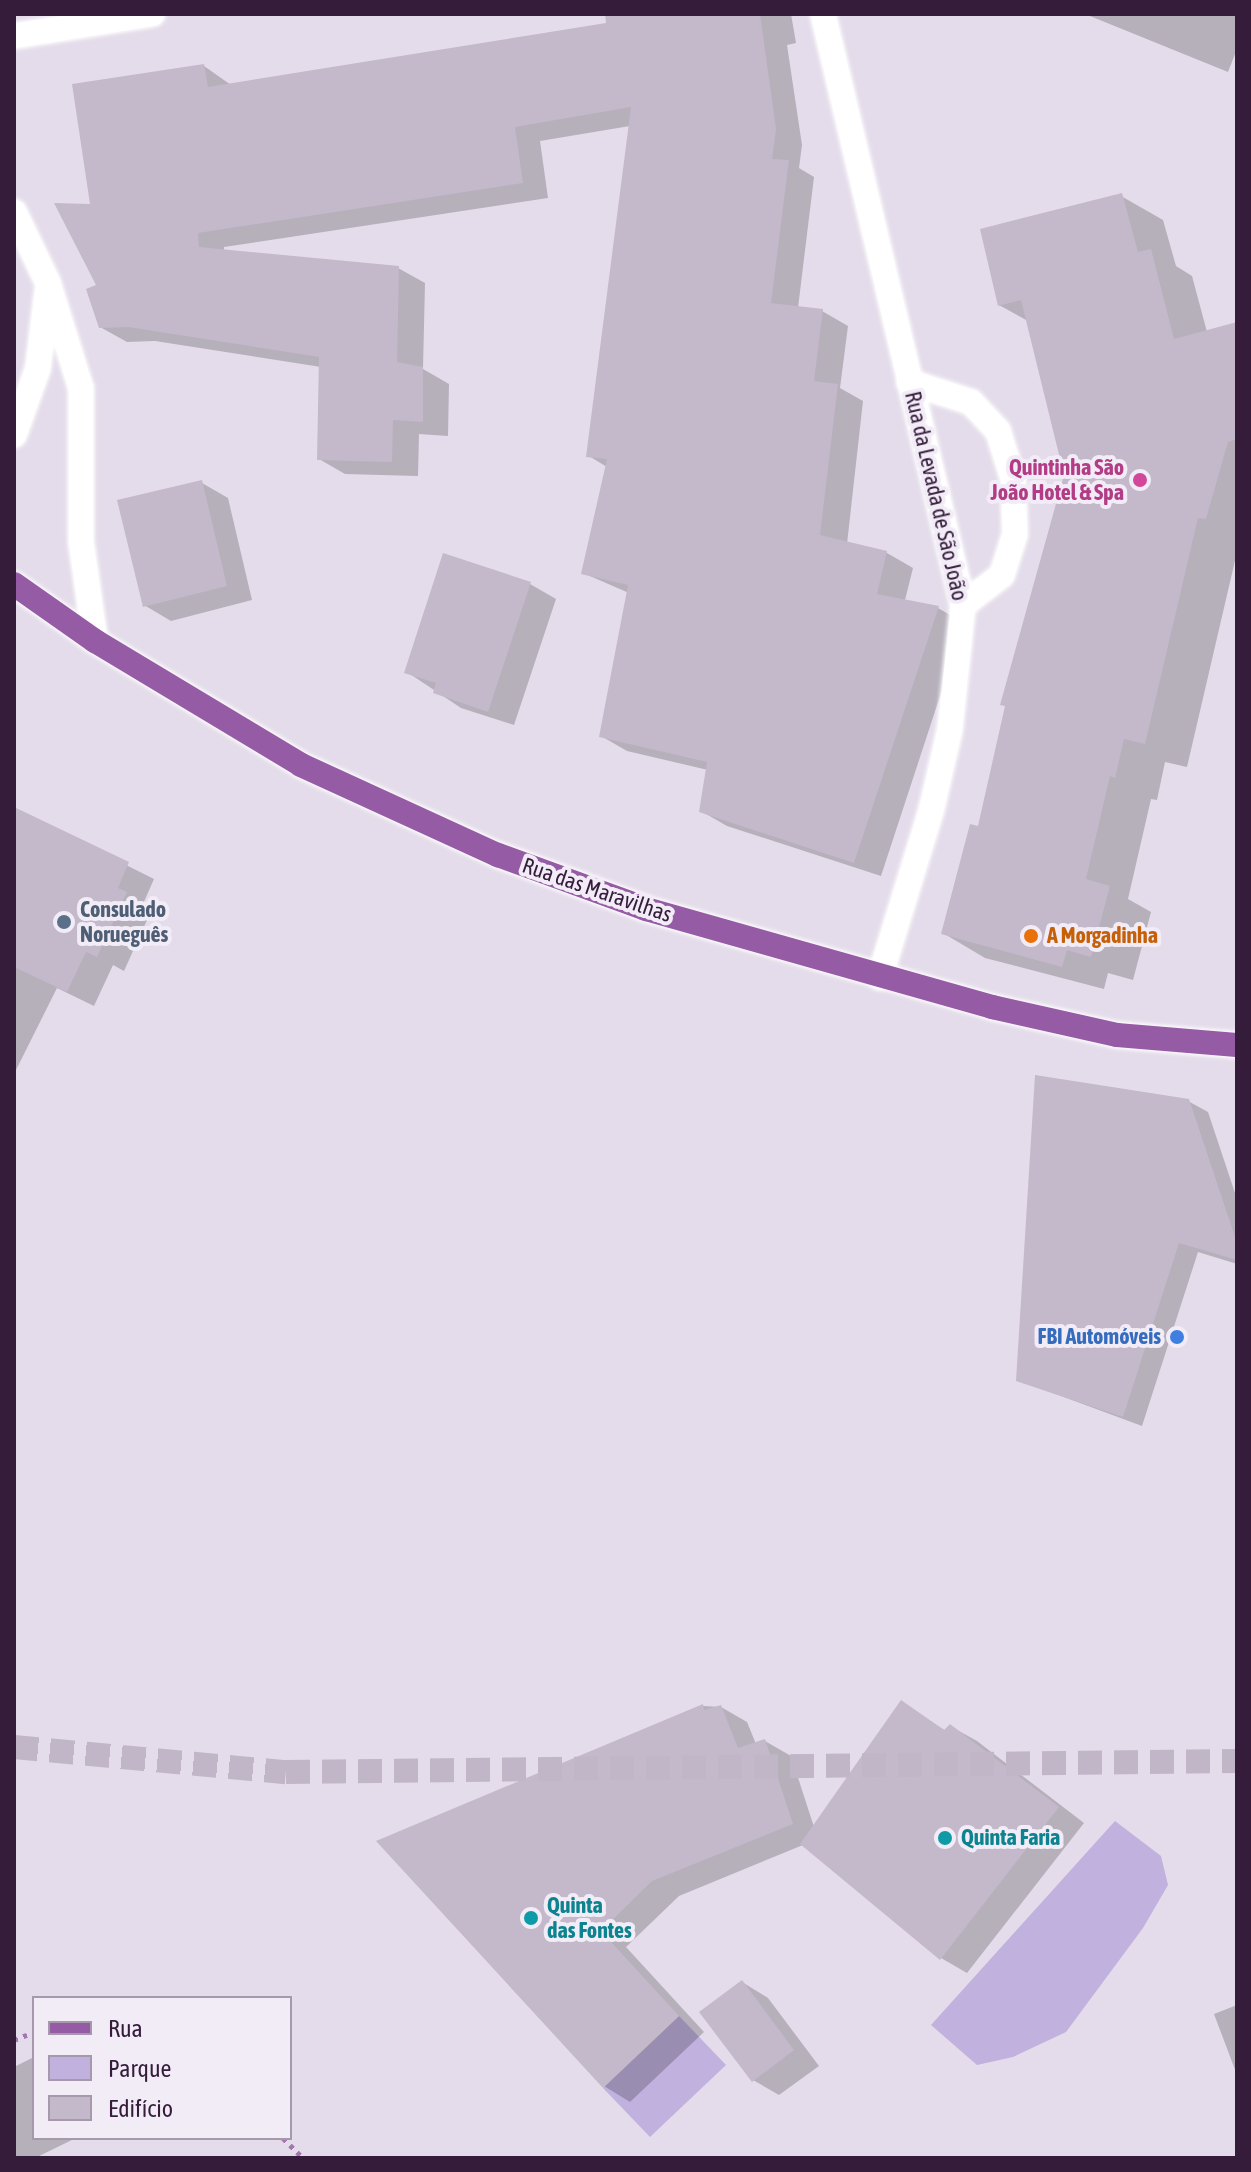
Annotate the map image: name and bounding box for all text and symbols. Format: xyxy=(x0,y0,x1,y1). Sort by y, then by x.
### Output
street label: Rua da Levada de São João xyxy=(899,389,973,603)
place label: Quintinha São João Hotel & Spa xyxy=(991,454,1124,506)
marker: Quintinha São João Hotel & Spa xyxy=(1131,471,1149,489)
street label: Rua das Maravilhas xyxy=(519,852,675,928)
place label: Consulado Norueguês xyxy=(80,896,168,948)
marker: Consulado Norueguês xyxy=(55,913,73,931)
place label: A Morgadinha xyxy=(1047,923,1158,949)
marker: A Morgadinha xyxy=(1022,927,1040,945)
place label: FBI Automóveis xyxy=(1038,1324,1161,1350)
marker: FBI Automóveis xyxy=(1168,1328,1186,1346)
place label: Quinta Faria xyxy=(961,1825,1060,1851)
marker: Quinta Faria xyxy=(936,1829,954,1847)
place label: Quinta das Fontes xyxy=(547,1892,632,1944)
marker: Quinta das Fontes xyxy=(522,1909,540,1927)
legend xyxy=(32,1996,292,2140)
text: Rua xyxy=(108,2015,143,2042)
text: Parque xyxy=(108,2055,171,2082)
text: Edifício xyxy=(108,2095,173,2122)

